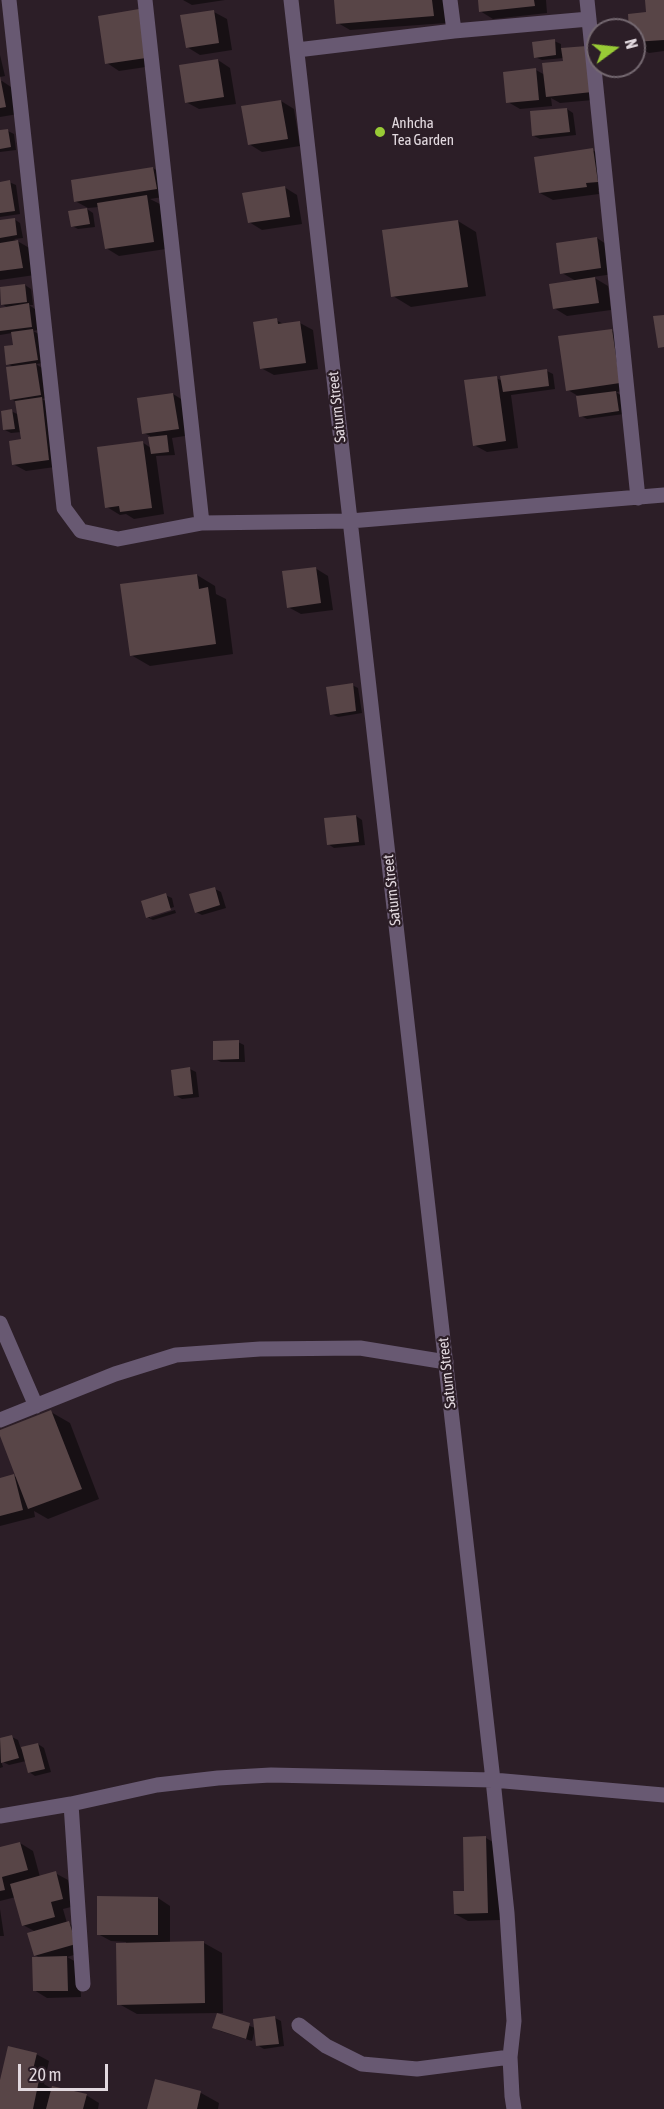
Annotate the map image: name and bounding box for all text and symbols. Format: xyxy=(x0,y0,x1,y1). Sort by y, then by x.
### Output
north arrow xyxy=(586,18,646,78)
text: N xyxy=(622,37,641,51)
place label: Anhcha Tea Garden xyxy=(392,114,454,149)
marker: Anhcha Tea Garden xyxy=(373,125,387,139)
street label: Saturn Street xyxy=(324,371,350,443)
street label: Saturn Street xyxy=(379,854,405,926)
street label: Saturn Street xyxy=(434,1337,460,1409)
scale bar xyxy=(21,2052,111,2090)
text: 20 m xyxy=(29,2064,61,2085)

